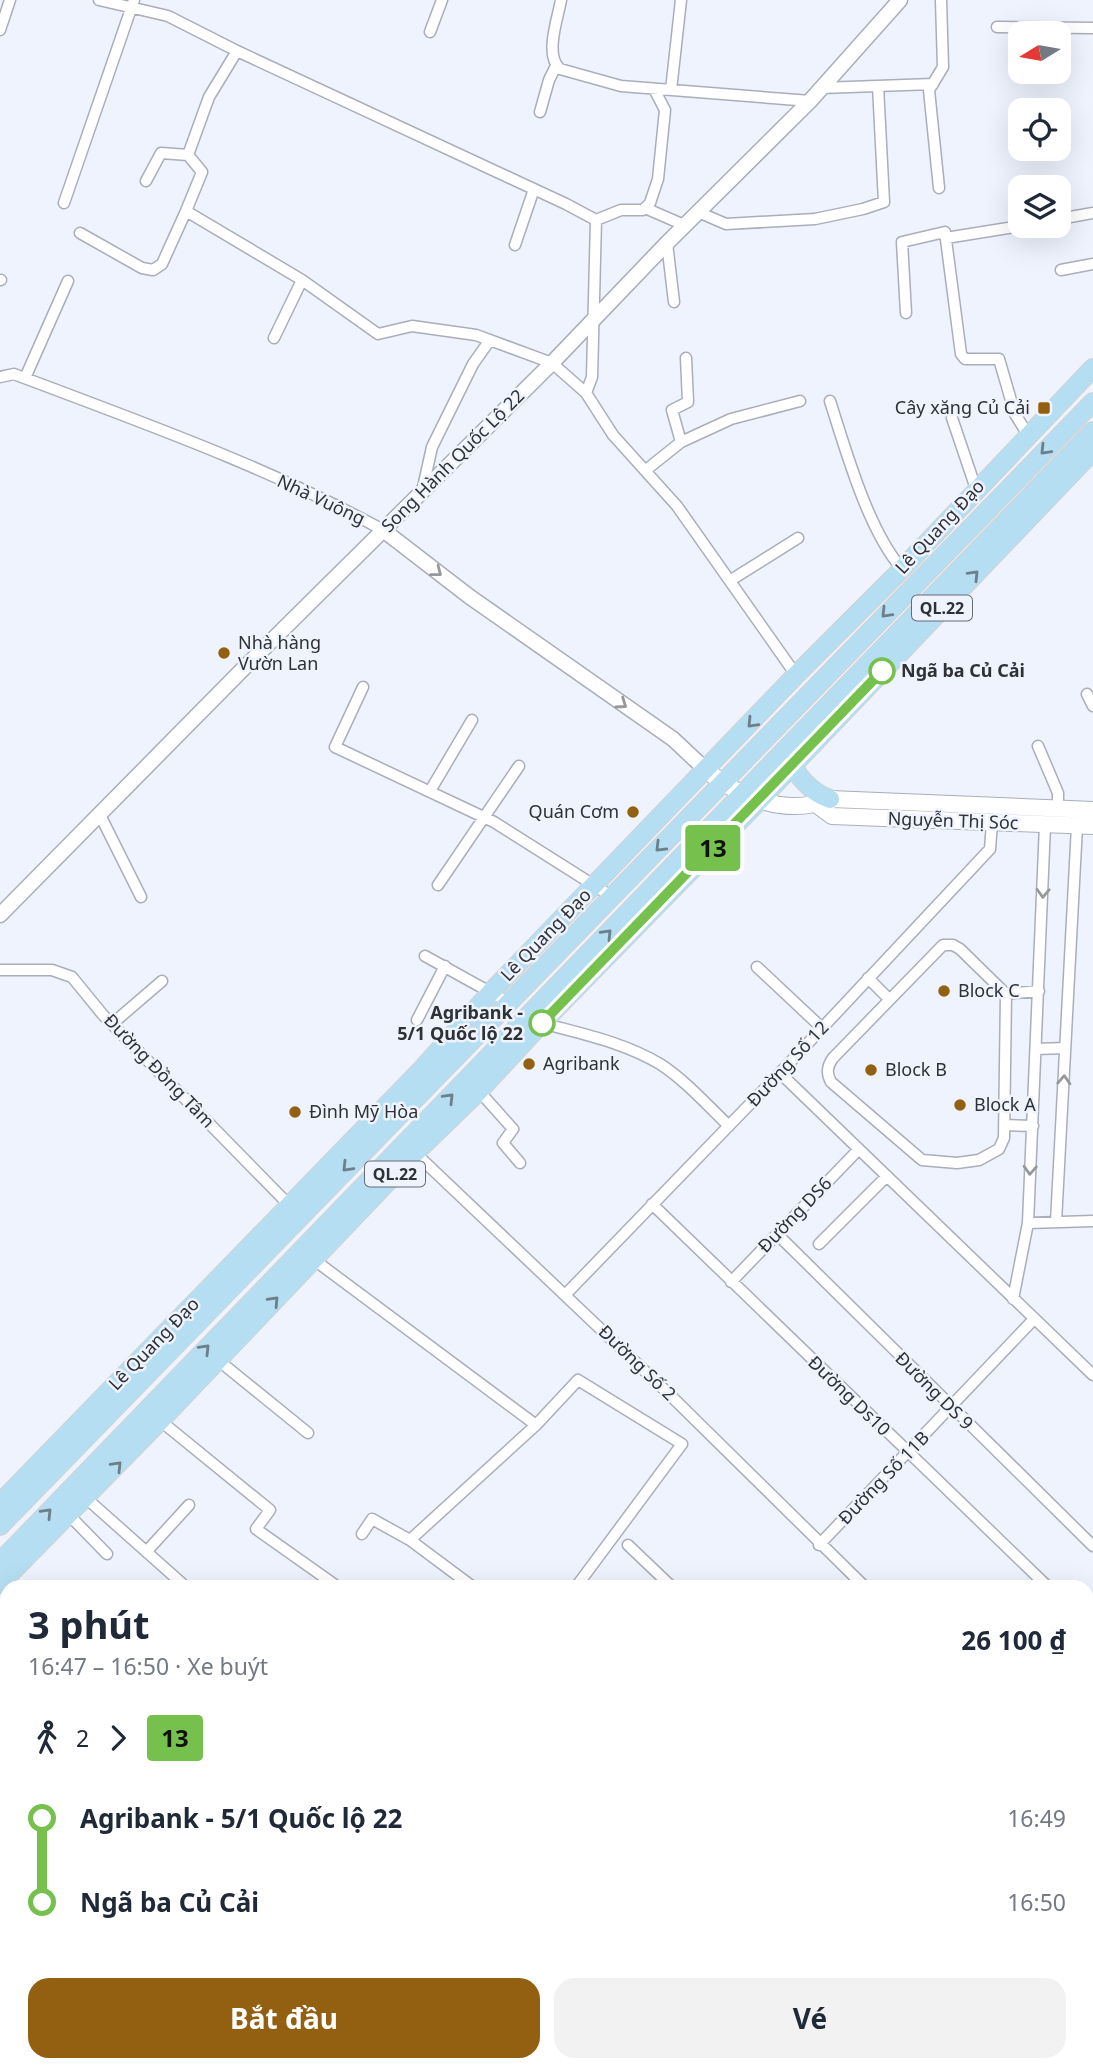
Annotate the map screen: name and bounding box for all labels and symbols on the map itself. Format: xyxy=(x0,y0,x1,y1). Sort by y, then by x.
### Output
north arrow xyxy=(1008,21,1071,84)
street label: Song Hành Quốc Lộ 22 xyxy=(376,384,529,537)
place label: Cây xăng Củ Cải xyxy=(895,395,1030,419)
marker: Cây xăng Củ Cải xyxy=(1036,400,1052,416)
one-way arrow xyxy=(1041,442,1054,455)
street label: Nhà Vuông xyxy=(274,468,369,530)
street label: Lê Quang Đạo xyxy=(889,474,989,579)
one-way arrow xyxy=(430,563,442,576)
one-way arrow xyxy=(966,570,979,583)
road number: QL.22 xyxy=(912,596,972,621)
one-way arrow xyxy=(882,605,895,618)
place label: Nhà hàng Vườn Lan xyxy=(238,630,321,675)
marker: Nhà hàng Vườn Lan xyxy=(216,645,232,661)
marker: Ngã ba Củ Cải xyxy=(869,658,895,684)
place label: Ngã ba Củ Cải xyxy=(901,658,1025,682)
one-way arrow xyxy=(614,696,627,708)
one-way arrow xyxy=(747,715,760,728)
place label: Quán Cơm xyxy=(529,799,619,823)
marker: Quán Cơm xyxy=(625,804,641,820)
street label: Nguyễn Thị Sóc xyxy=(887,806,1019,834)
line badge: 13 xyxy=(682,825,744,871)
one-way arrow xyxy=(655,838,668,851)
street label: Lê Quang Đạo xyxy=(495,883,596,986)
one-way arrow xyxy=(1035,888,1050,899)
one-way arrow xyxy=(598,929,611,942)
place label: Block C xyxy=(958,978,1020,1002)
marker: Block C xyxy=(936,983,952,999)
place label: Agribank - 5/1 Quốc lộ 22 xyxy=(397,1000,523,1045)
street label: Đường Đồng Tâm xyxy=(99,1008,220,1132)
marker: Agribank - 5/1 Quốc lộ 22 xyxy=(529,1010,555,1036)
street label: Đường Số 12 xyxy=(741,1015,833,1111)
place label: Agribank xyxy=(543,1051,620,1075)
marker: Agribank xyxy=(521,1056,537,1072)
place label: Block B xyxy=(885,1057,947,1081)
marker: Block B xyxy=(863,1062,879,1078)
one-way arrow xyxy=(1056,1075,1071,1086)
place label: Block A xyxy=(974,1092,1036,1116)
one-way arrow xyxy=(440,1093,453,1106)
marker: Block A xyxy=(952,1097,968,1113)
place label: Đình Mỹ Hòa xyxy=(309,1099,418,1123)
marker: Đình Mỹ Hòa xyxy=(287,1104,303,1120)
one-way arrow xyxy=(342,1159,355,1172)
road number: QL.22 xyxy=(365,1162,425,1186)
one-way arrow xyxy=(1023,1164,1038,1175)
street label: Đường DS6 xyxy=(752,1171,836,1257)
street label: Lê Quang Đạo xyxy=(103,1292,204,1395)
one-way arrow xyxy=(265,1296,278,1309)
street label: Đường Số 2 xyxy=(594,1319,682,1405)
one-way arrow xyxy=(197,1344,210,1357)
street label: Đường DS 9 xyxy=(890,1346,979,1435)
street label: Đường Ds10 xyxy=(803,1350,896,1441)
street label: Đường Số 11B xyxy=(833,1425,934,1529)
one-way arrow xyxy=(108,1461,121,1474)
one-way arrow xyxy=(39,1508,52,1521)

